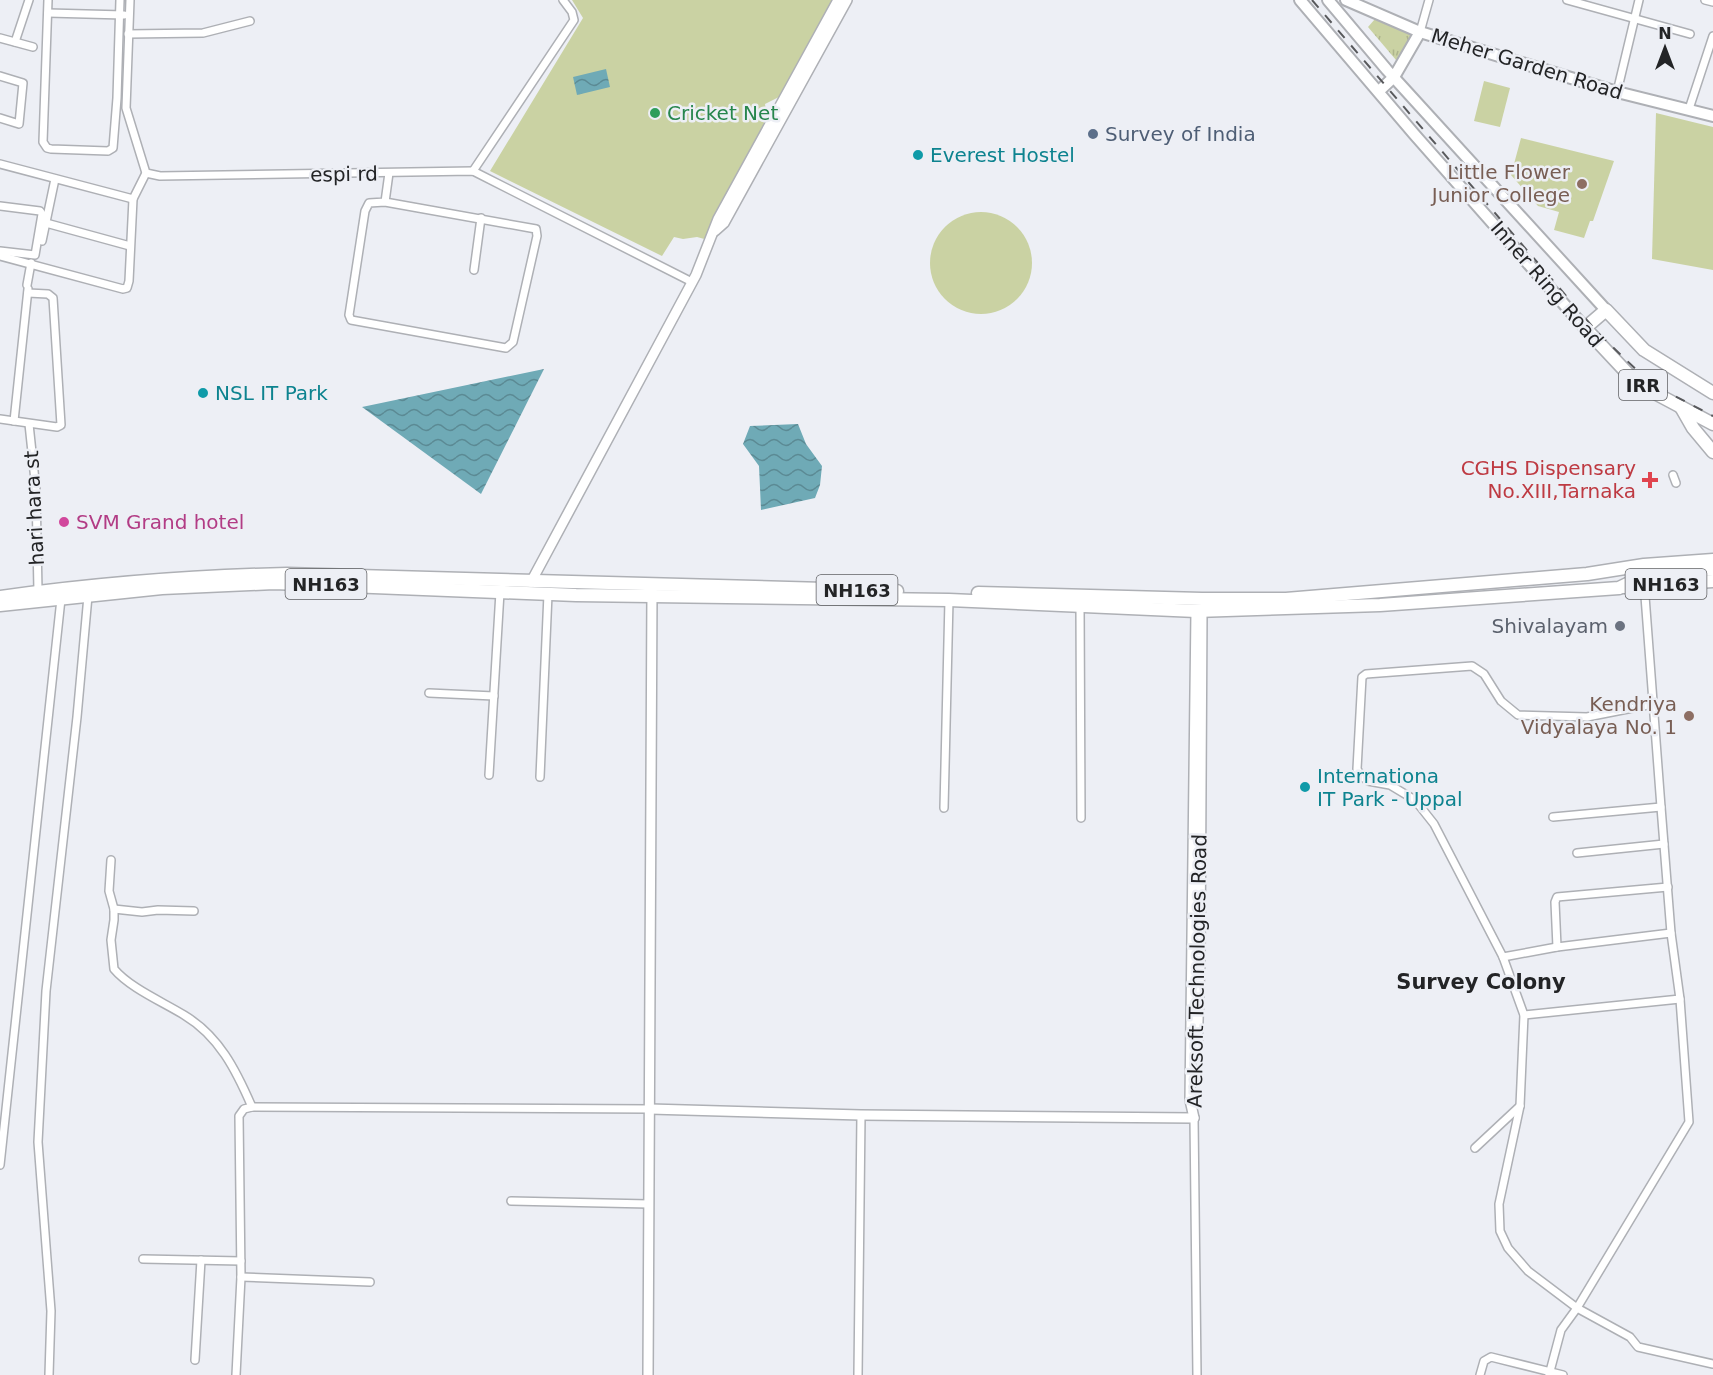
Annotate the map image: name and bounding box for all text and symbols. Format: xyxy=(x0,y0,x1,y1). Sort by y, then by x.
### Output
north arrow xyxy=(1635,18,1695,78)
street label: Meher Garden Road xyxy=(1428,23,1626,105)
text: N xyxy=(1658,24,1672,43)
place label: Cricket Net xyxy=(667,101,778,125)
marker: Cricket Net xyxy=(648,106,662,120)
place label: Survey of India xyxy=(1105,122,1256,146)
marker: Survey of India xyxy=(1086,127,1100,141)
place label: Everest Hostel xyxy=(930,143,1075,167)
marker: Everest Hostel xyxy=(911,148,925,162)
place label: Little Flower Junior College xyxy=(1430,160,1571,207)
street label: espi rd xyxy=(310,161,378,187)
marker: Little Flower Junior College xyxy=(1575,177,1589,191)
street label: Inner Ring Road xyxy=(1486,216,1608,352)
road number: IRR xyxy=(1619,370,1667,400)
place label: NSL IT Park xyxy=(215,381,328,405)
marker: NSL IT Park xyxy=(196,386,210,400)
street label: hari hara st xyxy=(19,450,49,566)
place label: CGHS Dispensary No.XIII,Tarnaka xyxy=(1461,456,1636,503)
marker: CGHS Dispensary No.XIII,Tarnaka xyxy=(1641,471,1659,489)
place label: SVM Grand hotel xyxy=(76,510,244,534)
marker: SVM Grand hotel xyxy=(57,515,71,529)
road number: NH163 xyxy=(286,569,366,599)
road number: NH163 xyxy=(1626,569,1706,599)
road number: NH163 xyxy=(816,575,898,605)
place label: Shivalayam xyxy=(1492,614,1608,638)
marker: Shivalayam xyxy=(1613,619,1627,633)
place label: Kendriya Vidyalaya No. 1 xyxy=(1521,692,1677,739)
marker: Kendriya Vidyalaya No. 1 xyxy=(1682,709,1696,723)
place label: Internationa IT Park - Uppal xyxy=(1317,764,1462,811)
marker: Internationa IT Park - Uppal xyxy=(1298,780,1312,794)
street label: Areksoft Technologies Road xyxy=(1183,834,1211,1108)
district label: Survey Colony xyxy=(1396,970,1566,994)

